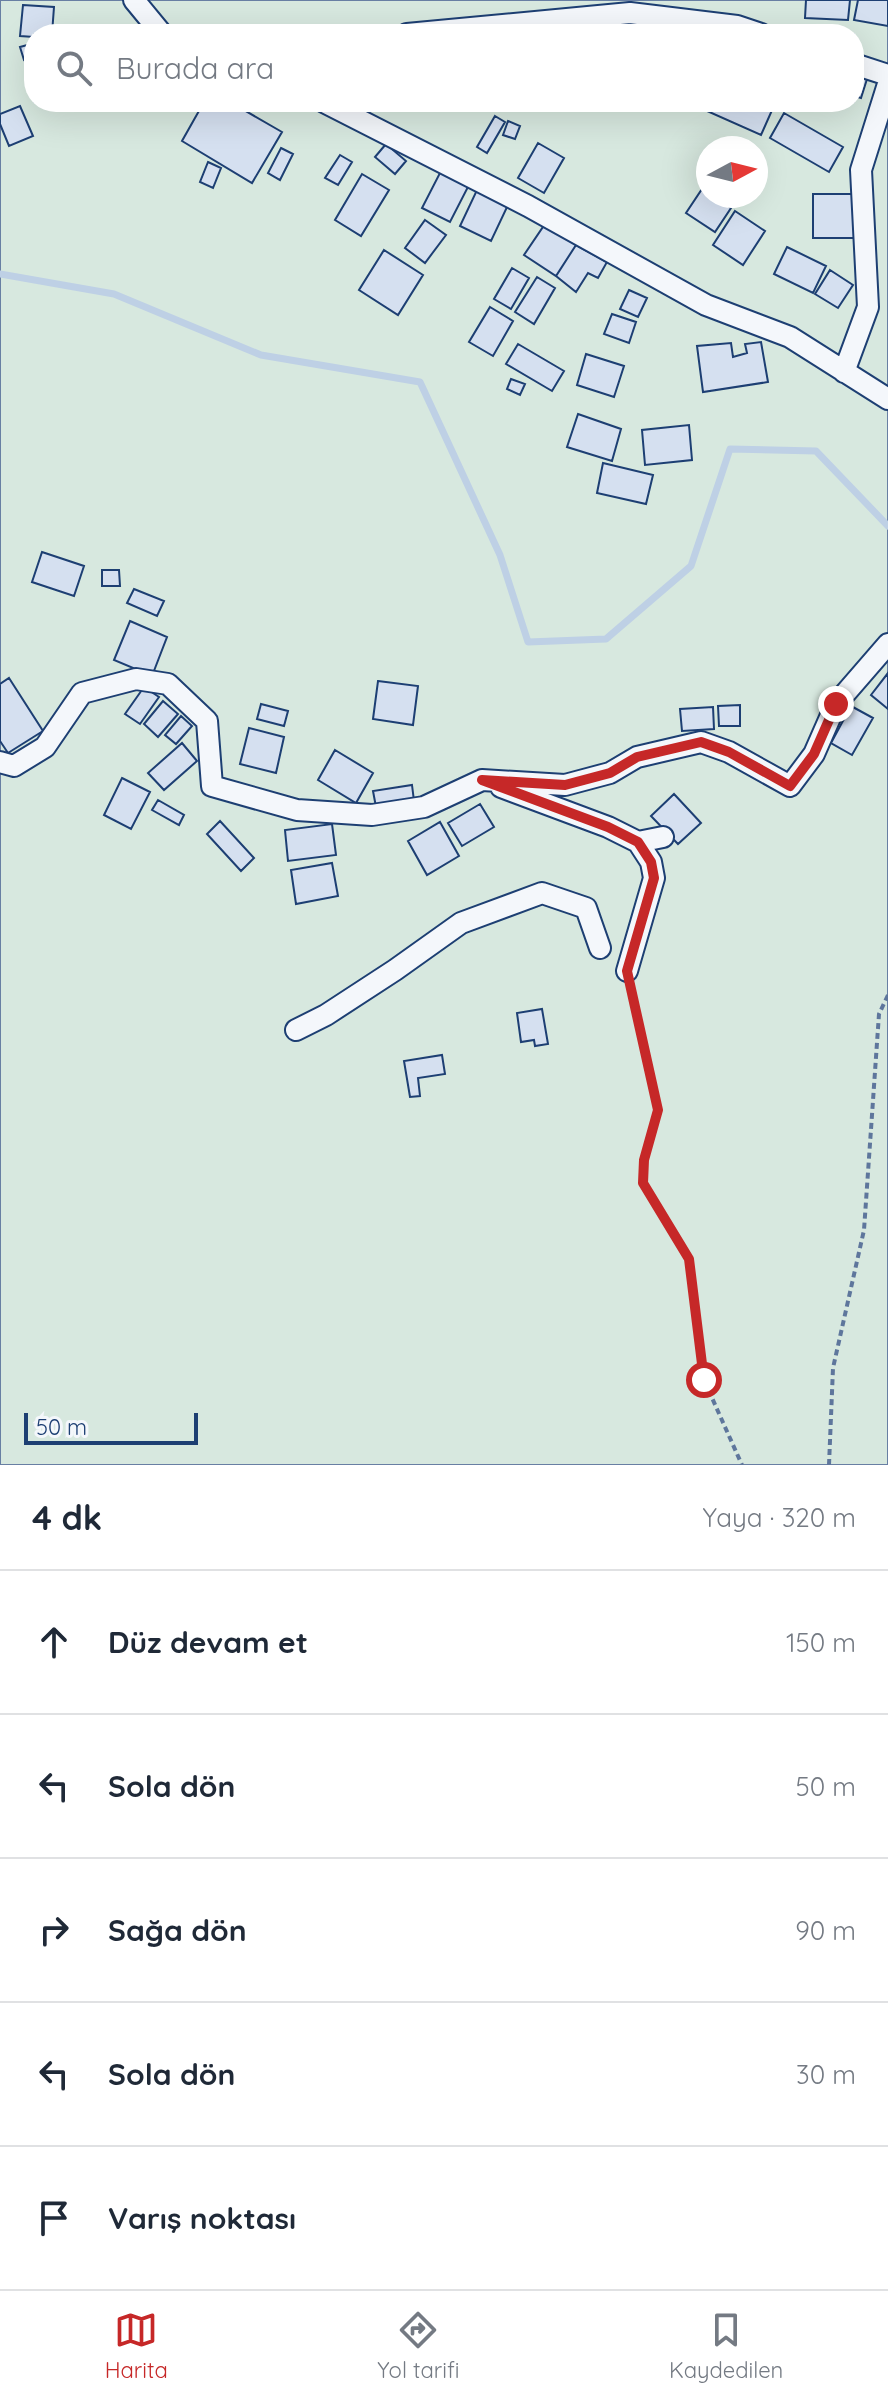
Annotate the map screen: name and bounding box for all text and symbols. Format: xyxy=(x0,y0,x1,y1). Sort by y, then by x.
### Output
search box xyxy=(24,24,864,112)
icon: search xyxy=(52,46,96,90)
text: Burada ara xyxy=(116,49,274,87)
north arrow xyxy=(696,136,768,208)
route end xyxy=(818,686,854,722)
route start xyxy=(686,1362,722,1398)
scale bar xyxy=(24,1409,198,1445)
text: 50 m xyxy=(36,1413,87,1441)
text: 4 dk xyxy=(32,1496,102,1539)
text: Yaya · 320 m xyxy=(702,1501,856,1534)
icon: ahead xyxy=(32,1620,76,1664)
text: Düz devam et xyxy=(108,1623,308,1661)
text: 150 m xyxy=(786,1626,856,1659)
icon: left xyxy=(32,1764,76,1808)
text: Sola dön xyxy=(108,1767,235,1805)
text: 50 m xyxy=(796,1770,856,1803)
icon: right xyxy=(32,1908,76,1952)
text: Sağa dön xyxy=(108,1911,247,1949)
text: 90 m xyxy=(795,1914,856,1947)
icon: left xyxy=(32,2052,76,2096)
text: Sola dön xyxy=(108,2055,235,2093)
text: 30 m xyxy=(796,2058,856,2091)
icon: arrive xyxy=(32,2196,76,2240)
text: Varış noktası xyxy=(108,2199,296,2237)
tab: Harita xyxy=(105,2308,168,2384)
tab: Yol tarifi xyxy=(377,2308,460,2384)
tab: Kaydedilen xyxy=(669,2308,783,2384)

